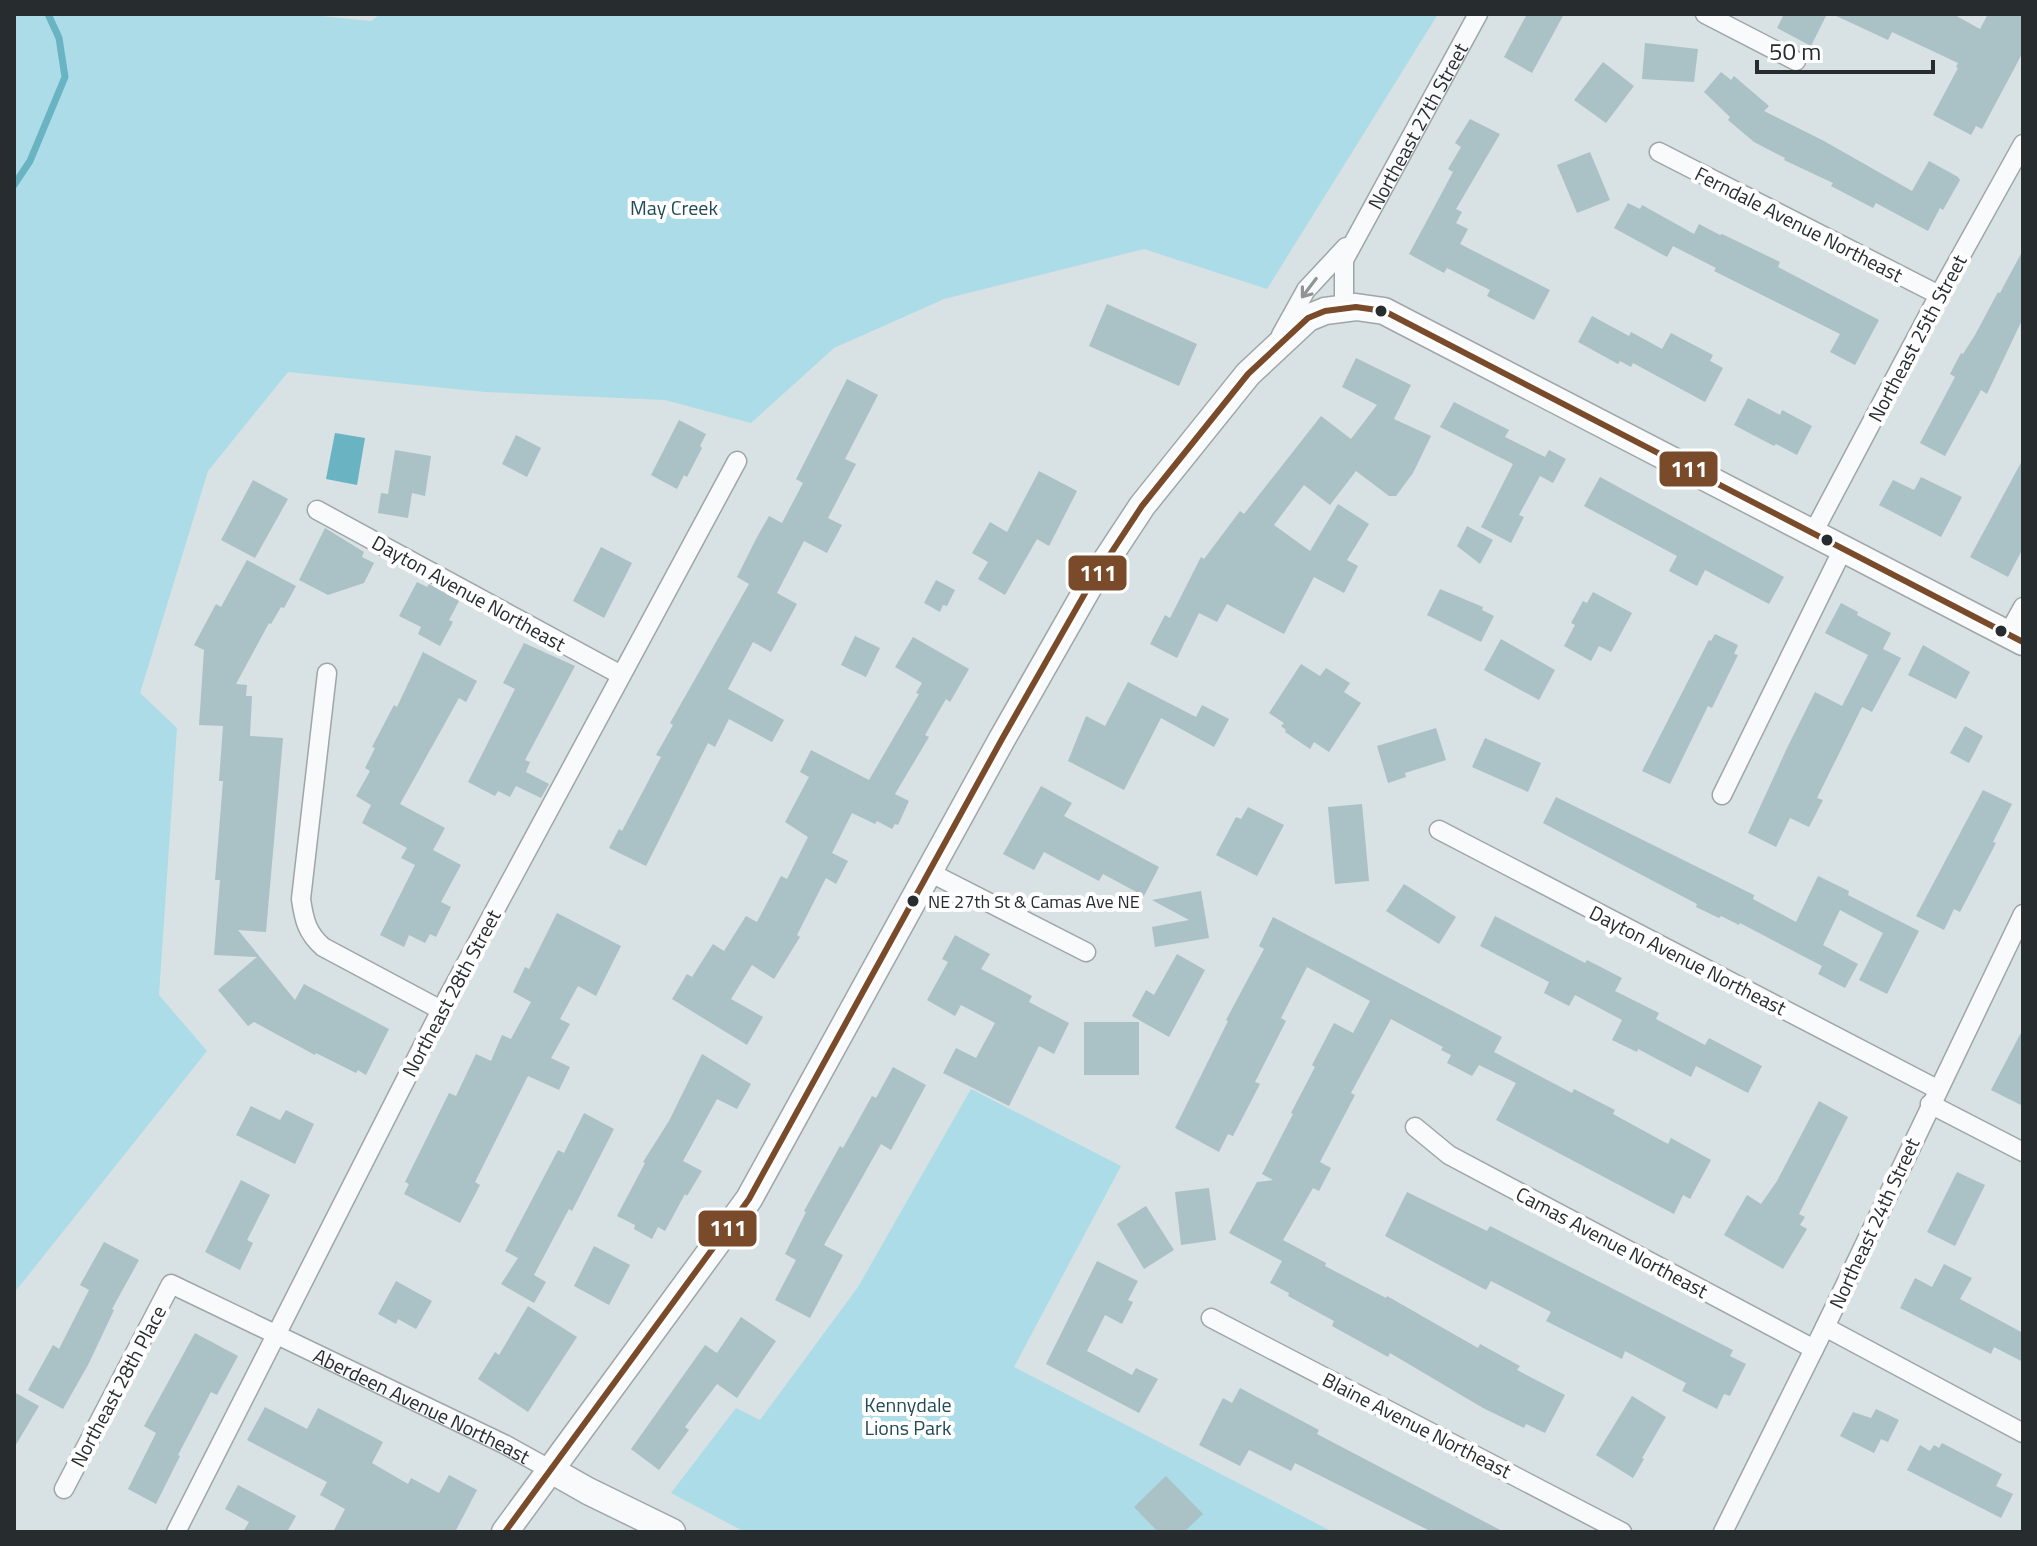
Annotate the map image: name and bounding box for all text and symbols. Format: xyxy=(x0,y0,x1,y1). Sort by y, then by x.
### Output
scale bar xyxy=(1757,24,1933,74)
text: 50 m xyxy=(1769,33,1821,69)
street label: Northeast 27th Street xyxy=(1359,37,1475,215)
street label: Ferndale Avenue Northeast xyxy=(1690,158,1908,290)
park label: May Creek xyxy=(630,192,718,223)
street label: Northeast 25th Street xyxy=(1860,249,1974,427)
one-way arrow xyxy=(1301,277,1318,299)
unlabelled marker xyxy=(1373,303,1389,319)
line badge: 111 xyxy=(1658,450,1719,488)
text: 111 xyxy=(1671,452,1707,486)
street label: Dayton Avenue Northeast xyxy=(366,527,572,659)
unlabelled marker xyxy=(1819,532,1835,548)
line badge: 111 xyxy=(1067,554,1128,592)
text: 111 xyxy=(1080,556,1116,590)
unlabelled marker xyxy=(1993,623,2009,639)
place label: NE 27th St & Camas Ave NE xyxy=(928,888,1140,915)
marker: NE 27th St & Camas Ave NE xyxy=(905,893,921,909)
street label: Dayton Avenue Northeast xyxy=(1584,897,1792,1023)
street label: Northeast 28th Street xyxy=(394,904,508,1082)
street label: Northeast 24th Street xyxy=(1821,1132,1927,1314)
street label: Camas Avenue Northeast xyxy=(1511,1178,1713,1306)
line badge: 111 xyxy=(697,1209,758,1248)
text: 111 xyxy=(710,1211,746,1245)
street label: Northeast 28th Place xyxy=(62,1300,174,1472)
street label: Aberdeen Avenue Northeast xyxy=(309,1339,536,1471)
street label: Blaine Avenue Northeast xyxy=(1317,1364,1517,1486)
park label: Kennydale Lions Park xyxy=(864,1389,952,1443)

